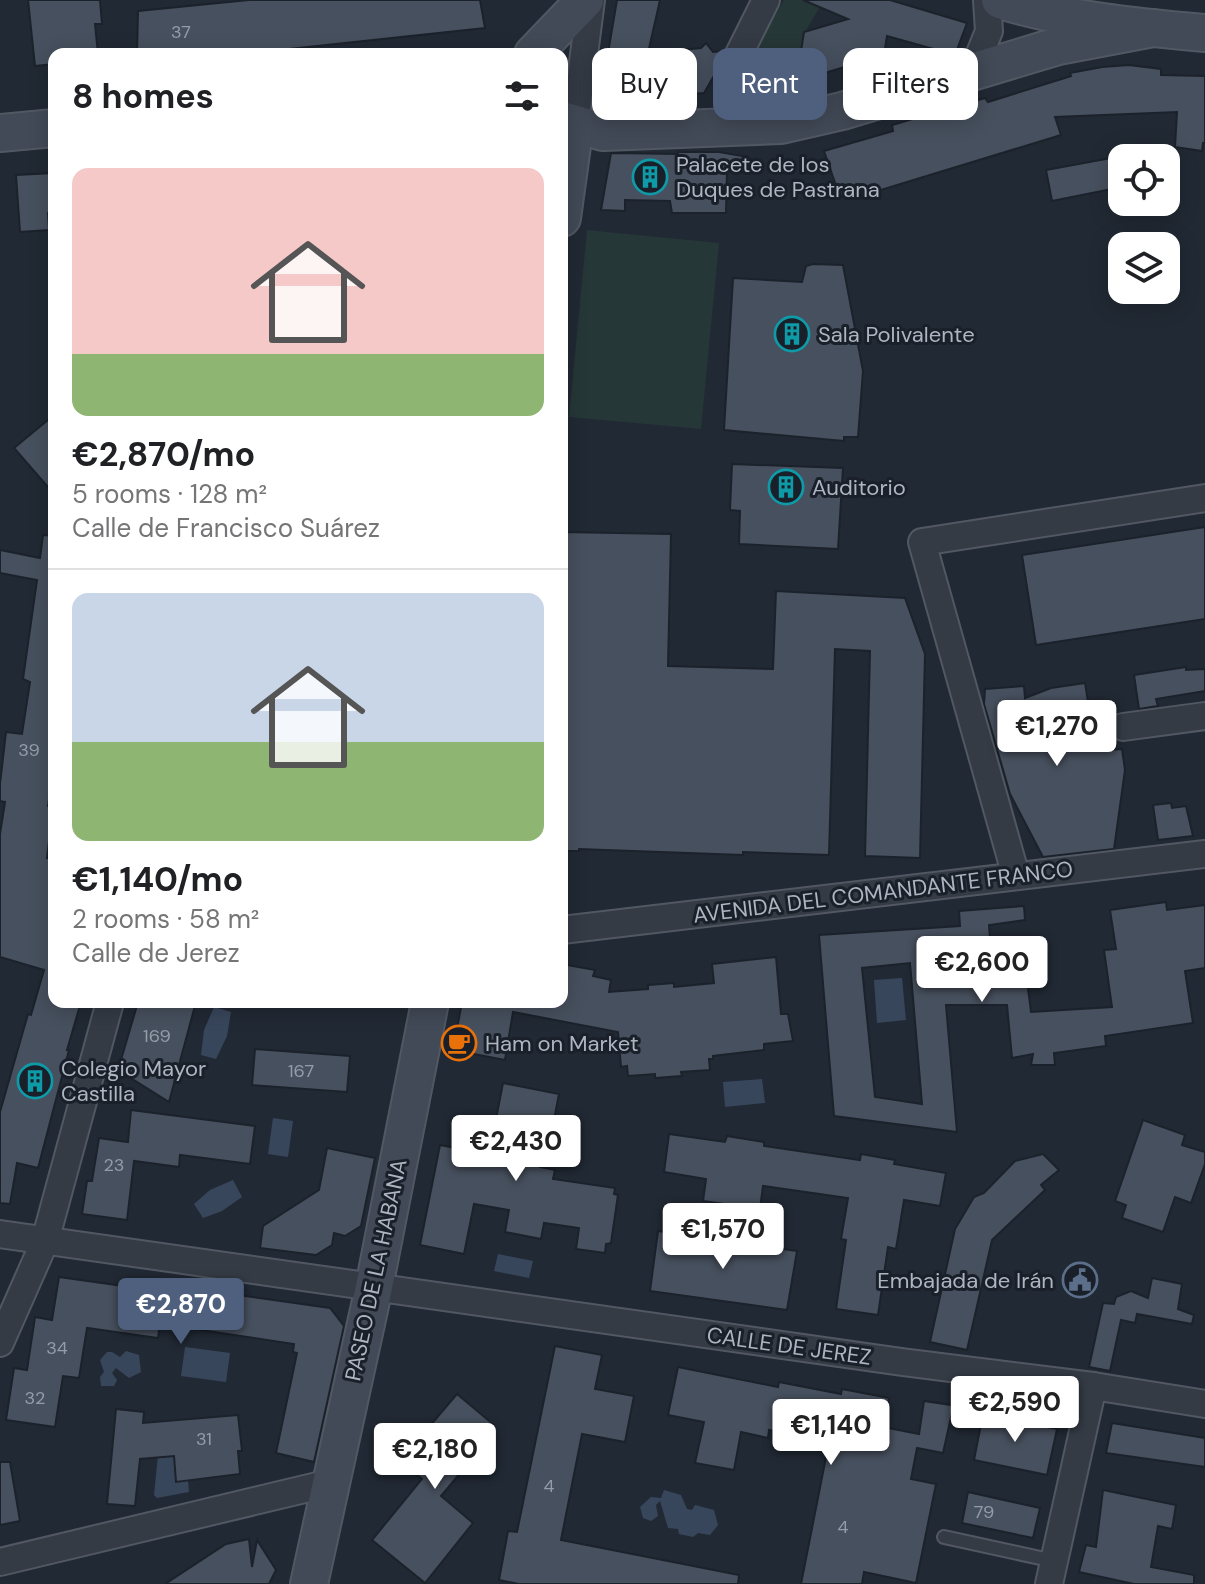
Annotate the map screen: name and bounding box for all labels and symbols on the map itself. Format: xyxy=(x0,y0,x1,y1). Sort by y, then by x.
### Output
house number: 37 xyxy=(171,20,191,44)
place label: Palacete de los Duques de Pastrana xyxy=(676,150,880,204)
building icon: Palacete de los Duques de Pastrana xyxy=(631,158,669,196)
building icon: Sala Polivalente xyxy=(773,315,811,353)
place label: Sala Polivalente xyxy=(818,320,975,349)
building icon: Auditorio xyxy=(767,468,805,506)
place label: Auditorio xyxy=(812,473,906,502)
pin: €1,270 xyxy=(992,700,1122,768)
house number: 39 xyxy=(18,738,40,762)
street label: AVENIDA DEL COMANDANTE FRANCO xyxy=(691,854,1075,930)
pin: €2,600 xyxy=(917,936,1047,1004)
house number: 169 xyxy=(143,1024,171,1048)
cafe icon: Ham on Market xyxy=(440,1024,478,1062)
place label: Ham on Market xyxy=(485,1029,639,1058)
place label: Colegio Mayor Castilla xyxy=(61,1054,206,1108)
house number: 167 xyxy=(288,1059,314,1083)
building icon: Colegio Mayor Castilla xyxy=(16,1062,54,1100)
pin: €2,430 xyxy=(451,1115,581,1183)
house number: 23 xyxy=(103,1153,125,1177)
street label: PASEO DE LA HABANA xyxy=(338,1156,414,1384)
pin: €1,570 xyxy=(658,1203,788,1271)
public building icon: Embajada de Irán xyxy=(1061,1261,1099,1299)
place label: Embajada de Irán xyxy=(877,1266,1054,1295)
pin: €2,870 xyxy=(116,1278,246,1346)
street label: CALLE DE JEREZ xyxy=(705,1320,873,1372)
house number: 34 xyxy=(46,1336,68,1360)
pin: €2,590 xyxy=(950,1376,1080,1444)
house number: 32 xyxy=(24,1386,46,1410)
pin: €1,140 xyxy=(766,1399,896,1467)
pin: €2,180 xyxy=(370,1423,500,1491)
house number: 31 xyxy=(196,1427,212,1451)
house number: 4 xyxy=(544,1474,555,1498)
house number: 79 xyxy=(974,1500,994,1524)
house number: 4 xyxy=(838,1515,849,1539)

